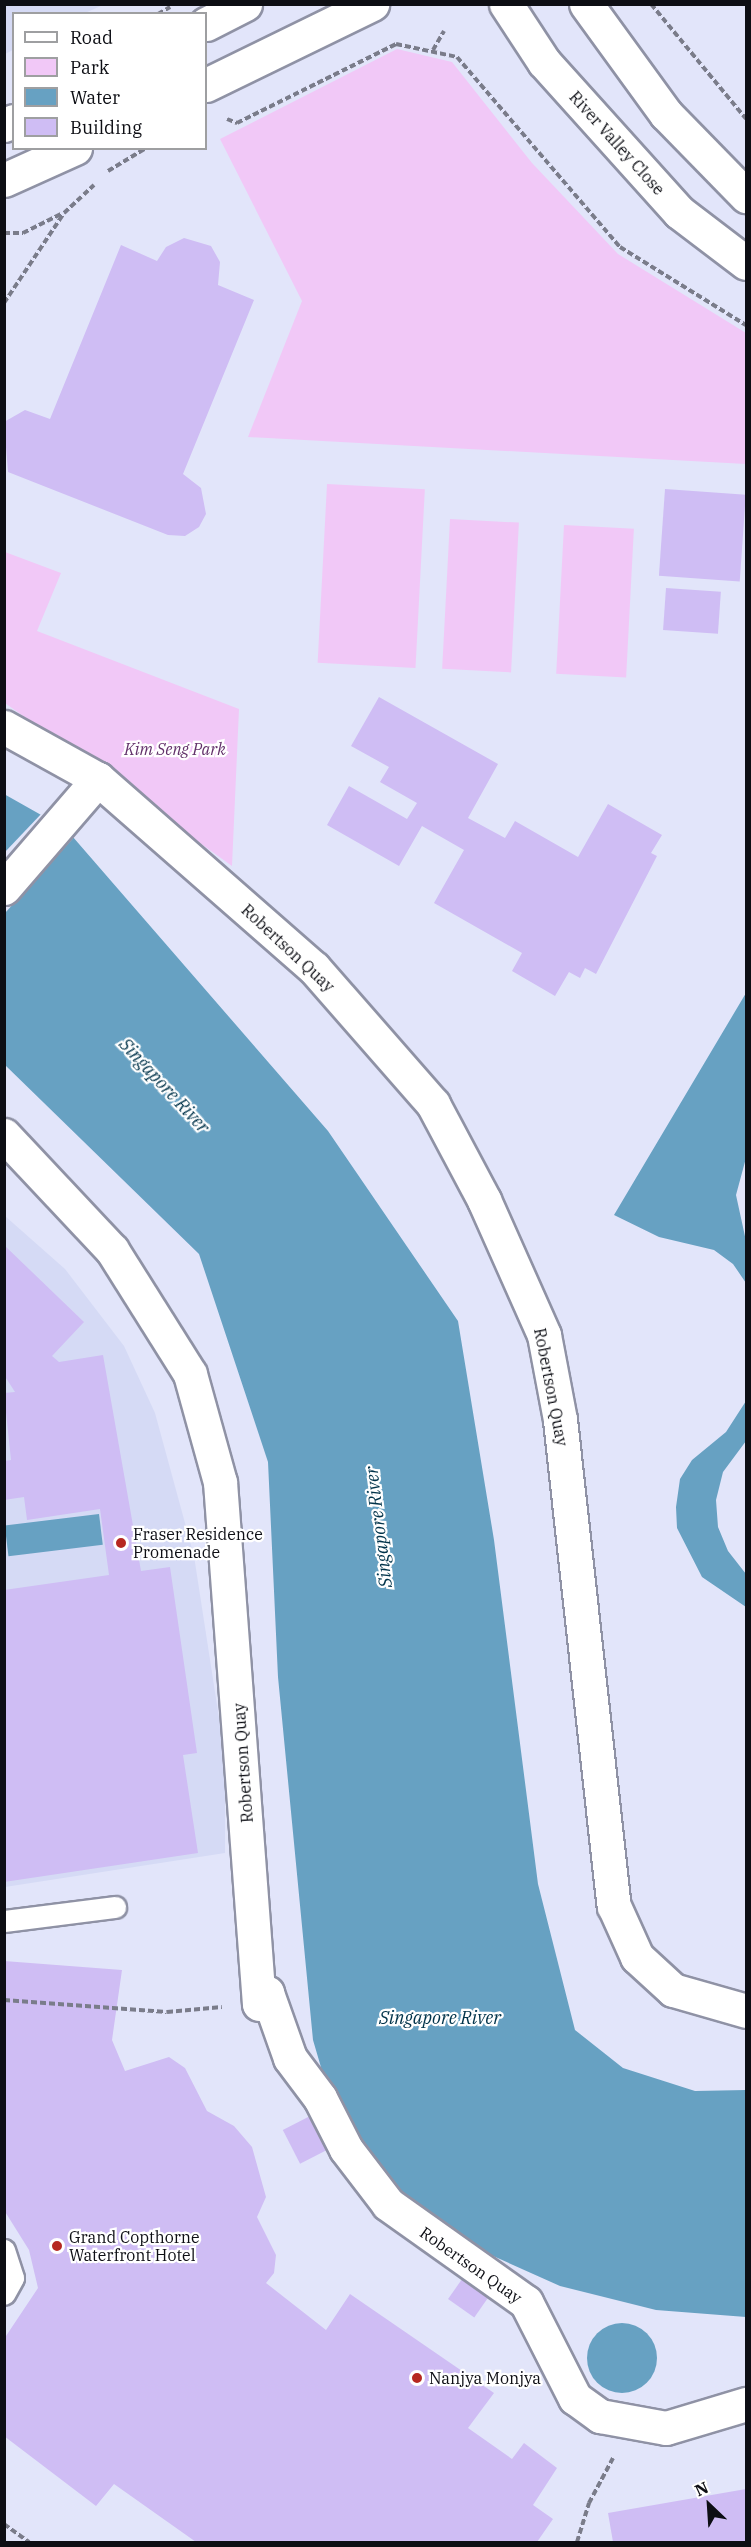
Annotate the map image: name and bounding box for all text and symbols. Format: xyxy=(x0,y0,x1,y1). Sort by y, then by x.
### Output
legend xyxy=(12,12,207,150)
text: Road xyxy=(70,26,113,49)
text: Park xyxy=(70,56,109,79)
text: Water xyxy=(70,86,120,109)
street label: River Valley Close xyxy=(565,87,669,199)
text: Building xyxy=(70,116,142,139)
park label: Kim Seng Park xyxy=(124,739,226,759)
street label: Robertson Quay xyxy=(238,900,338,996)
water label: Singapore River xyxy=(114,1034,214,1138)
street label: Robertson Quay xyxy=(530,1326,572,1448)
water label: Singapore River xyxy=(361,1465,397,1589)
place label: Fraser Residence Promenade xyxy=(133,1524,263,1562)
marker: Fraser Residence Promenade xyxy=(114,1536,128,1550)
street label: Robertson Quay xyxy=(229,1702,257,1824)
water label: Singapore River xyxy=(379,2007,501,2029)
street label: Robertson Quay xyxy=(416,2223,526,2307)
place label: Grand Copthorne Waterfront Hotel xyxy=(69,2227,200,2265)
marker: Grand Copthorne Waterfront Hotel xyxy=(50,2239,64,2253)
place label: Nanjya Monjya xyxy=(429,2368,541,2388)
marker: Nanjya Monjya xyxy=(410,2371,424,2385)
north arrow xyxy=(679,2475,739,2535)
text: N xyxy=(691,2477,711,2500)

